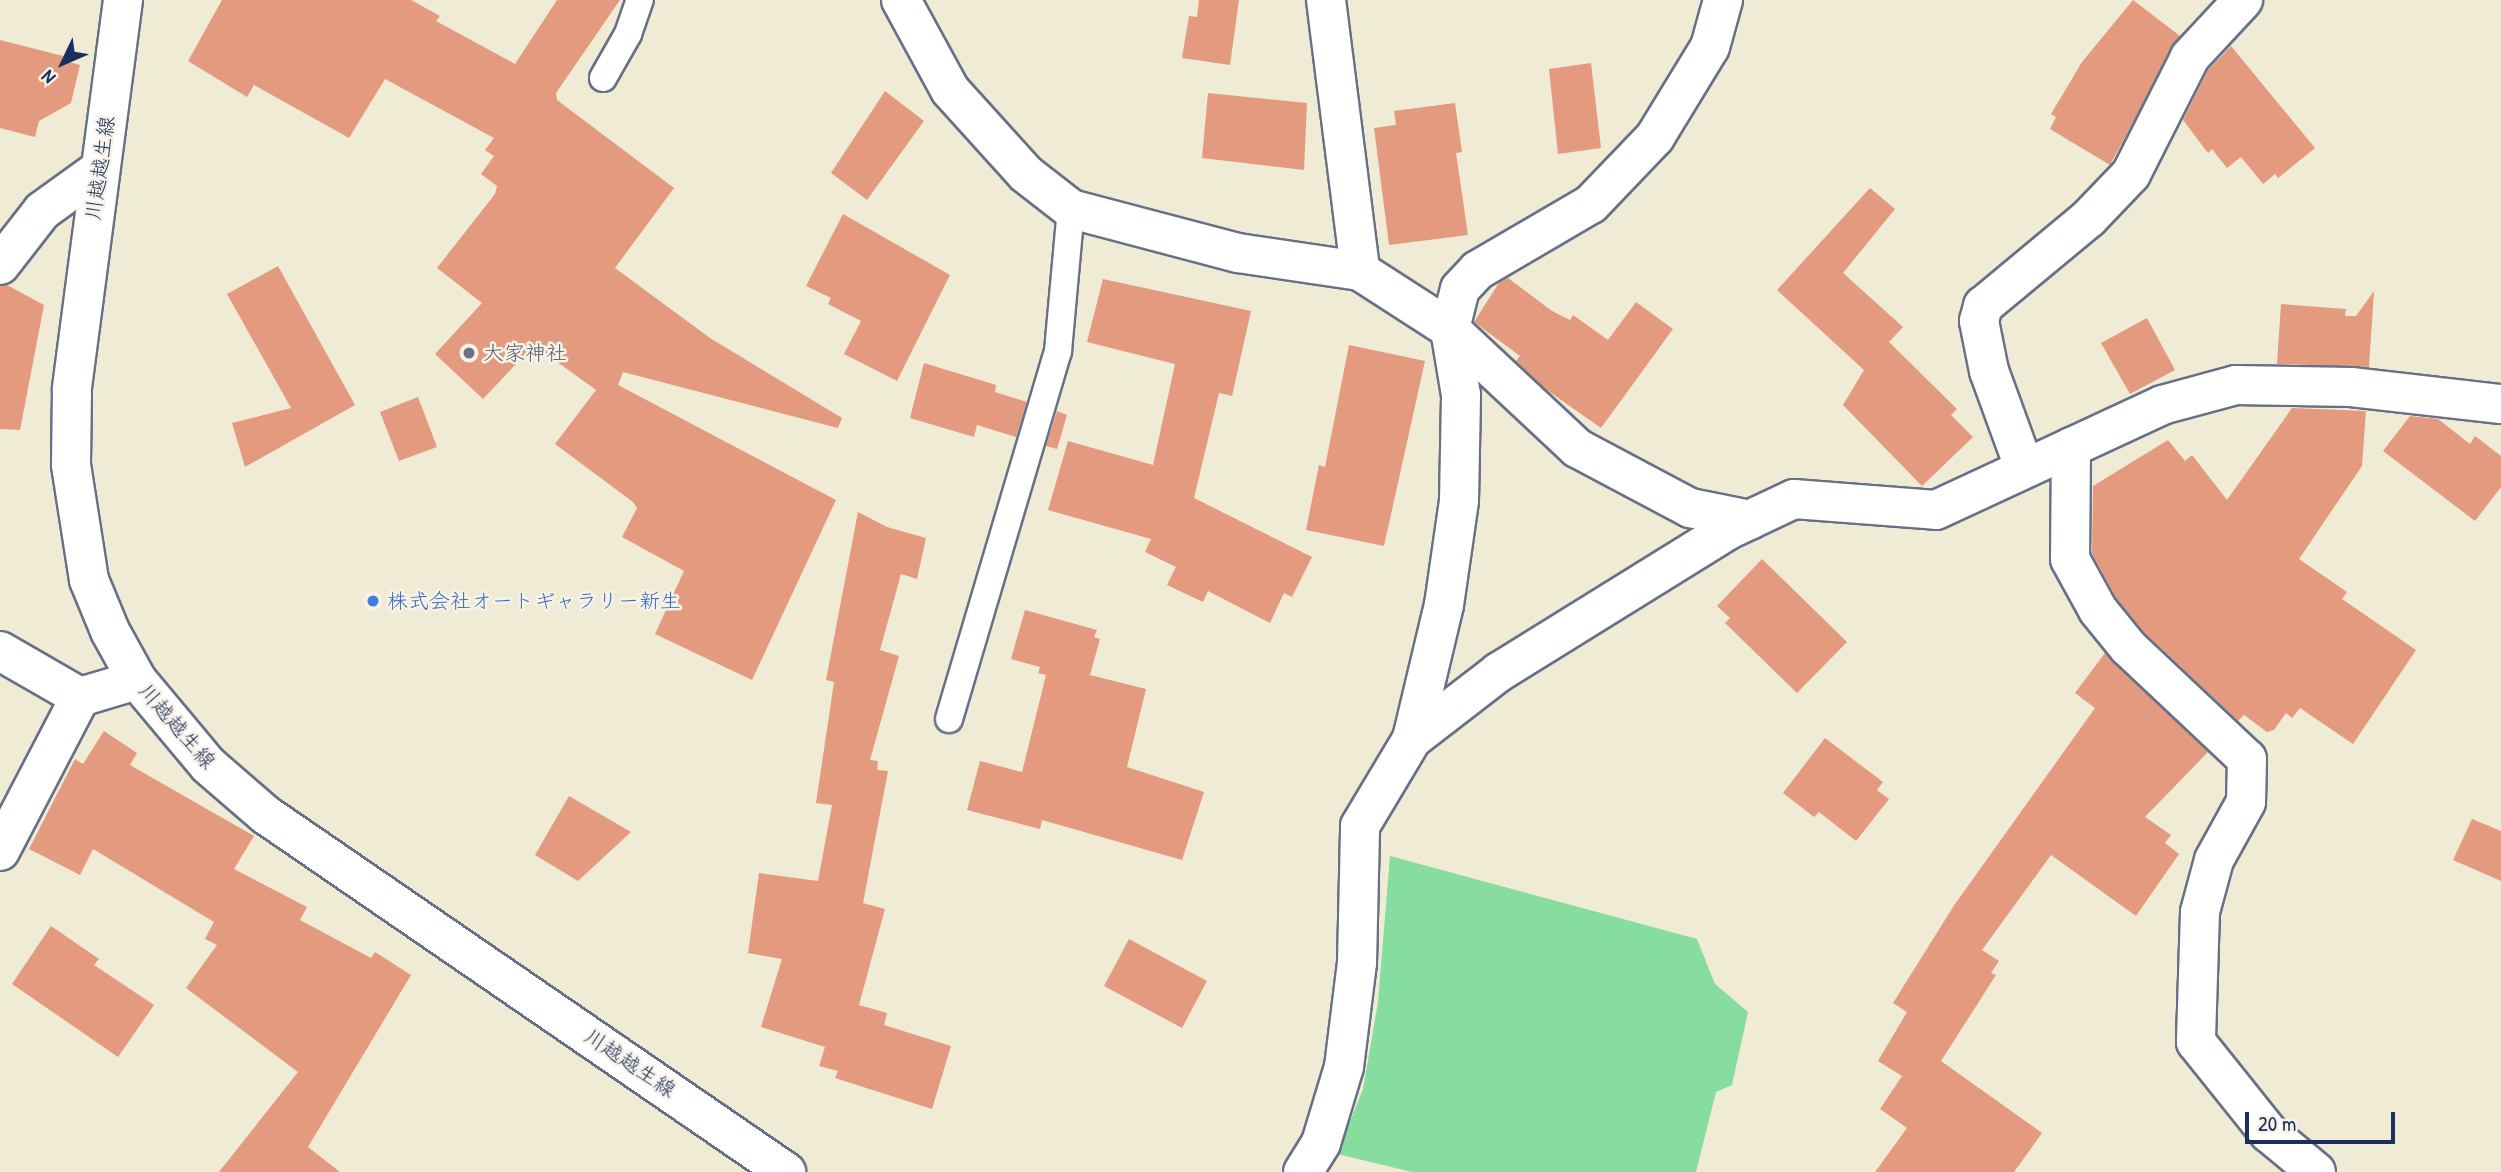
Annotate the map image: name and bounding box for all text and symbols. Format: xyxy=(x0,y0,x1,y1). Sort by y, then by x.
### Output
north arrow xyxy=(28,28,98,98)
text: N xyxy=(35,65,61,90)
street label: 川越越生線 xyxy=(80,114,120,222)
place label: 大家神社 xyxy=(483,340,567,366)
marker: 大家神社 xyxy=(461,345,477,361)
place label: 株式会社オートギャラリー新生 xyxy=(387,588,681,614)
marker: 株式会社オートギャラリー新生 xyxy=(365,593,381,609)
street label: 川越越生線 xyxy=(133,678,221,774)
street label: 川越越生線 xyxy=(579,1023,681,1103)
scale bar xyxy=(2249,1098,2400,1142)
text: 20 m xyxy=(2258,1109,2296,1138)

